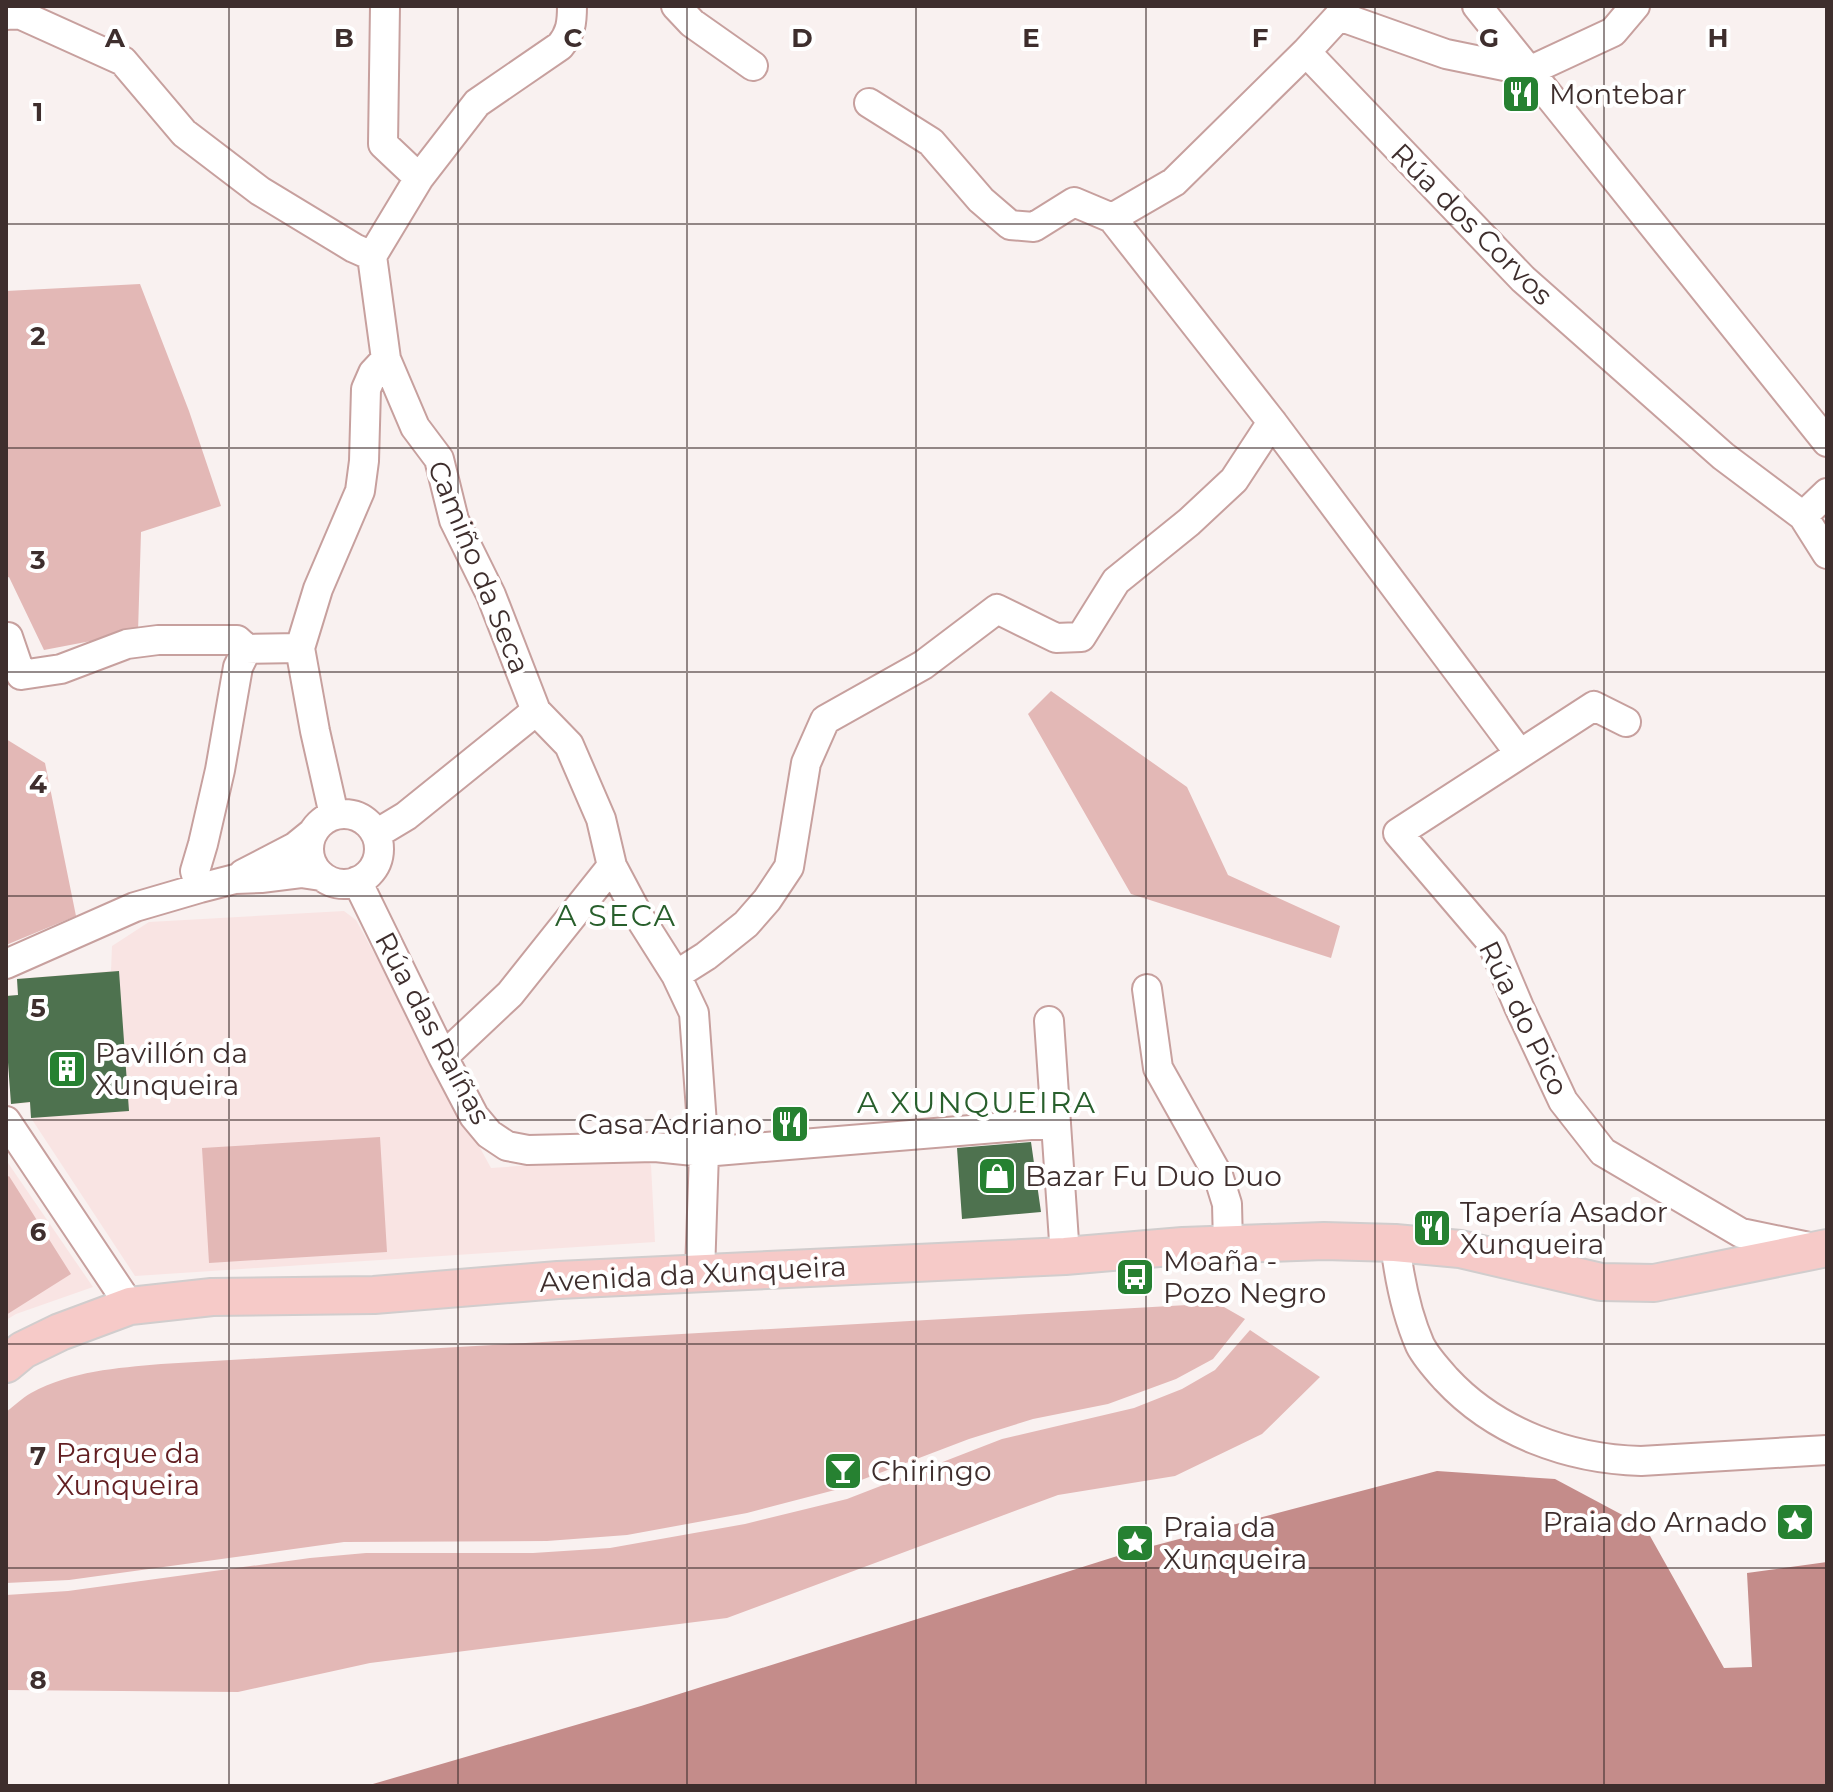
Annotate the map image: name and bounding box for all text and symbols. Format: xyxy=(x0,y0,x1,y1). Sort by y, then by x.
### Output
text: A xyxy=(104,22,126,54)
text: B xyxy=(334,22,354,54)
text: C xyxy=(564,22,583,54)
text: D xyxy=(791,22,813,54)
text: E xyxy=(1022,22,1040,54)
text: F xyxy=(1252,22,1268,54)
text: G xyxy=(1479,22,1499,54)
text: H xyxy=(1707,22,1729,54)
restaurant icon: Montebar xyxy=(1500,73,1542,115)
place label: Montebar xyxy=(1549,77,1687,111)
text: 1 xyxy=(33,96,43,128)
street label: Rúa dos Corvos xyxy=(1384,136,1560,312)
text: 2 xyxy=(30,320,46,352)
street label: Camiño da Seca xyxy=(421,456,537,678)
text: 3 xyxy=(29,544,46,576)
text: 4 xyxy=(29,768,47,800)
district label: A SECA xyxy=(555,897,677,934)
street label: Rúa das Raíñas xyxy=(368,926,498,1130)
street label: Rúa do Pico xyxy=(1472,935,1576,1101)
text: 5 xyxy=(30,992,46,1024)
place label: Pavillón da Xunqueira xyxy=(95,1036,248,1102)
building icon: Pavillón da Xunqueira xyxy=(46,1048,88,1090)
district label: A XUNQUEIRA xyxy=(857,1084,1097,1121)
restaurant icon: Casa Adriano xyxy=(769,1103,811,1145)
place label: Casa Adriano xyxy=(578,1107,762,1141)
shop icon: Bazar Fu Duo Duo xyxy=(976,1155,1018,1197)
place label: Bazar Fu Duo Duo xyxy=(1025,1159,1282,1193)
place label: Tapería Asador Xunqueira xyxy=(1460,1195,1668,1261)
restaurant icon: Tapería Asador Xunqueira xyxy=(1411,1207,1453,1249)
text: 6 xyxy=(30,1216,47,1248)
place label: Moaña - Pozo Negro xyxy=(1163,1244,1326,1310)
street label: Avenida da Xunqueira xyxy=(539,1249,847,1299)
bus stop icon: Moaña - Pozo Negro xyxy=(1114,1256,1156,1298)
park label: Parque da Xunqueira xyxy=(56,1436,200,1502)
text: 7 xyxy=(30,1440,46,1472)
bar icon: Chiringo xyxy=(822,1450,864,1492)
place label: Chiringo xyxy=(871,1454,992,1488)
place icon: Praia do Arnado xyxy=(1774,1501,1816,1543)
place label: Praia do Arnado xyxy=(1543,1505,1767,1539)
place label: Praia da Xunqueira xyxy=(1163,1510,1307,1576)
place icon: Praia da Xunqueira xyxy=(1114,1522,1156,1564)
text: 8 xyxy=(29,1664,47,1696)

